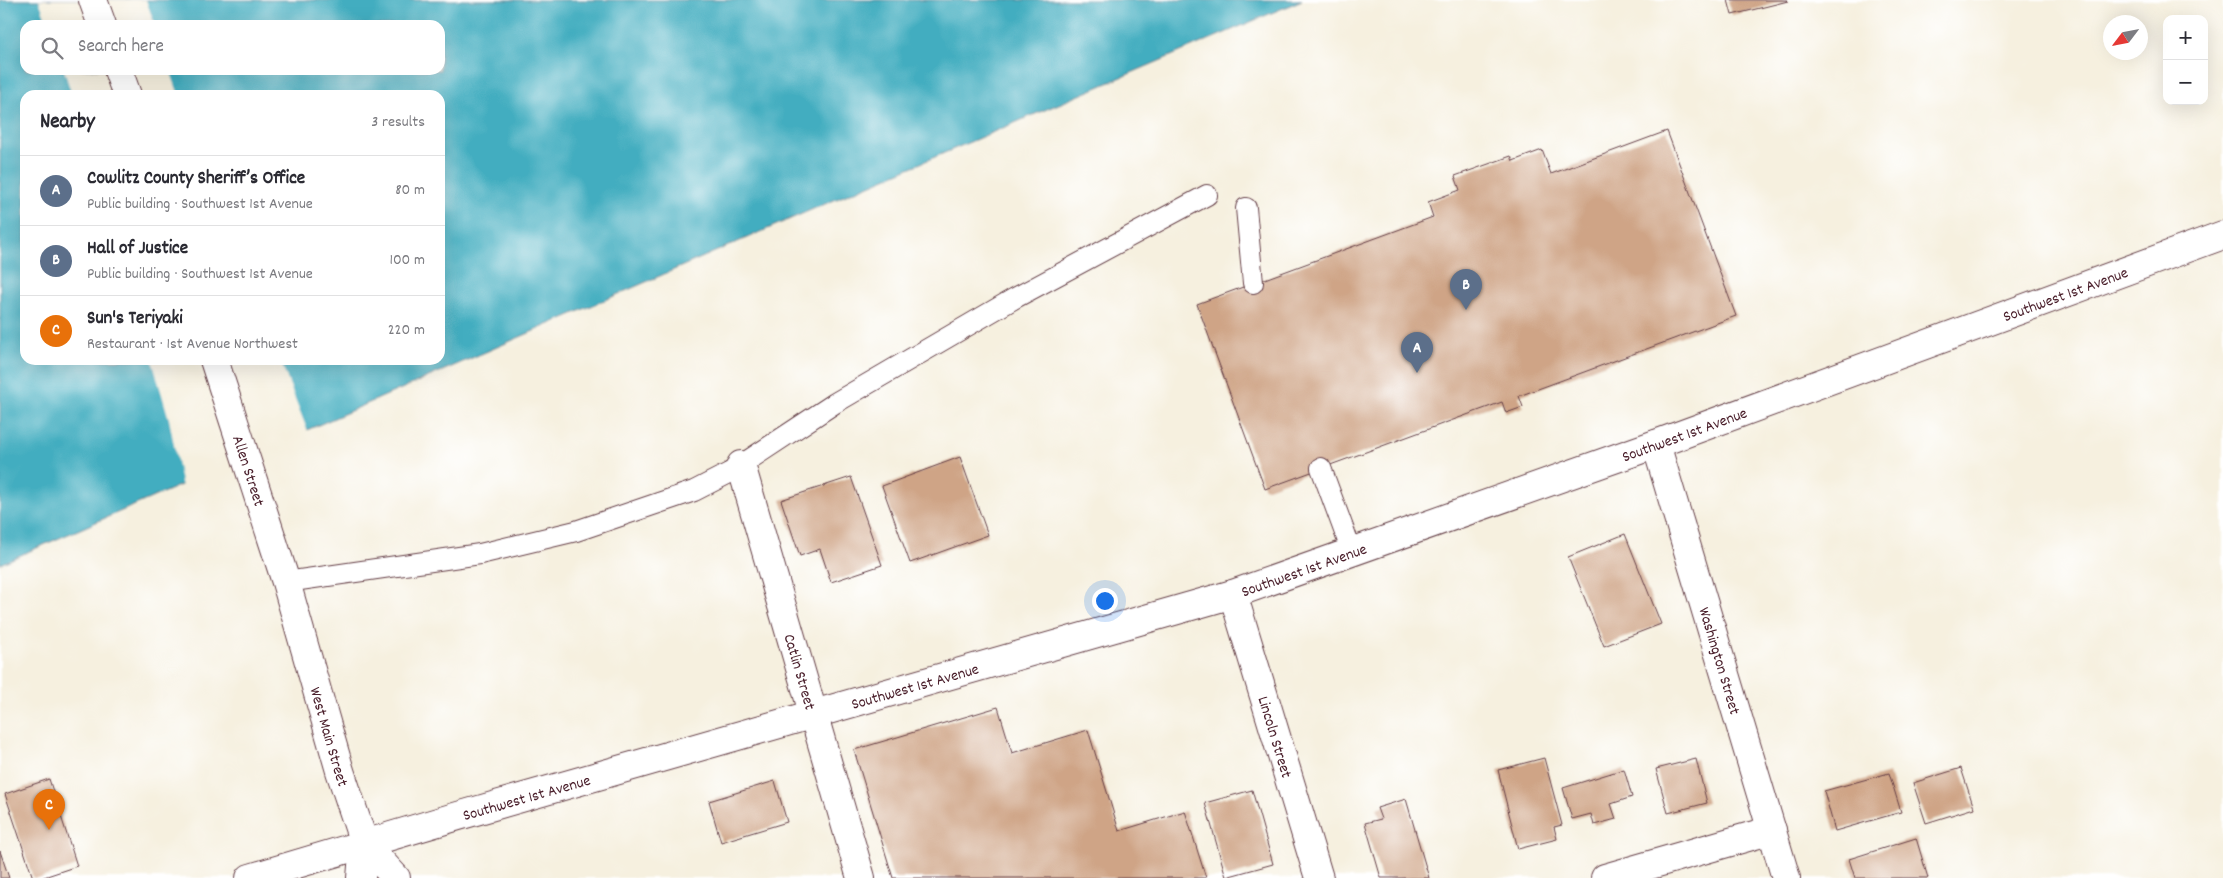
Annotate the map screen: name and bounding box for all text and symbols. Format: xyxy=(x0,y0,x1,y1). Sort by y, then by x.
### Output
north arrow xyxy=(2103,15,2148,60)
map controls xyxy=(2163,15,2208,105)
button: + xyxy=(2163,15,2208,60)
search box xyxy=(20,20,445,75)
icon: search xyxy=(38,34,66,62)
text: Search here xyxy=(78,34,164,61)
button: − xyxy=(2163,60,2208,105)
text: Nearby xyxy=(40,108,95,138)
text: 3 results xyxy=(371,111,425,134)
text: Cowlitz County Sheriff’s Office xyxy=(87,166,305,193)
text: A xyxy=(52,179,60,202)
text: 80 m xyxy=(395,179,425,202)
text: Public building · Southwest 1st Avenue xyxy=(87,193,313,216)
text: Hall of Justice xyxy=(87,236,188,263)
text: B xyxy=(52,249,60,272)
text: 100 m xyxy=(389,249,425,272)
street label: Southwest 1st Avenue xyxy=(2000,262,2132,329)
text: Public building · Southwest 1st Avenue xyxy=(87,263,313,286)
pin: B xyxy=(1450,269,1482,310)
text: Sun's Teriyaki xyxy=(87,306,183,333)
text: C xyxy=(52,319,60,342)
text: 220 m xyxy=(388,319,425,342)
pin: A xyxy=(1401,332,1433,373)
text: Restaurant · 1st Avenue Northwest xyxy=(87,333,298,356)
street label: Southwest 1st Avenue xyxy=(1619,402,1751,469)
street label: Allen Street xyxy=(225,433,270,510)
street label: Southwest 1st Avenue xyxy=(1238,539,1370,604)
your location xyxy=(1092,588,1118,614)
street label: Washington Street xyxy=(1691,605,1745,718)
street label: Catlin Street xyxy=(777,631,821,713)
street label: Southwest 1st Avenue xyxy=(849,658,982,717)
street label: West Main Street xyxy=(303,685,353,790)
street label: Lincoln Street xyxy=(1251,694,1297,781)
street label: Southwest 1st Avenue xyxy=(460,770,593,828)
pin: C xyxy=(33,789,65,830)

